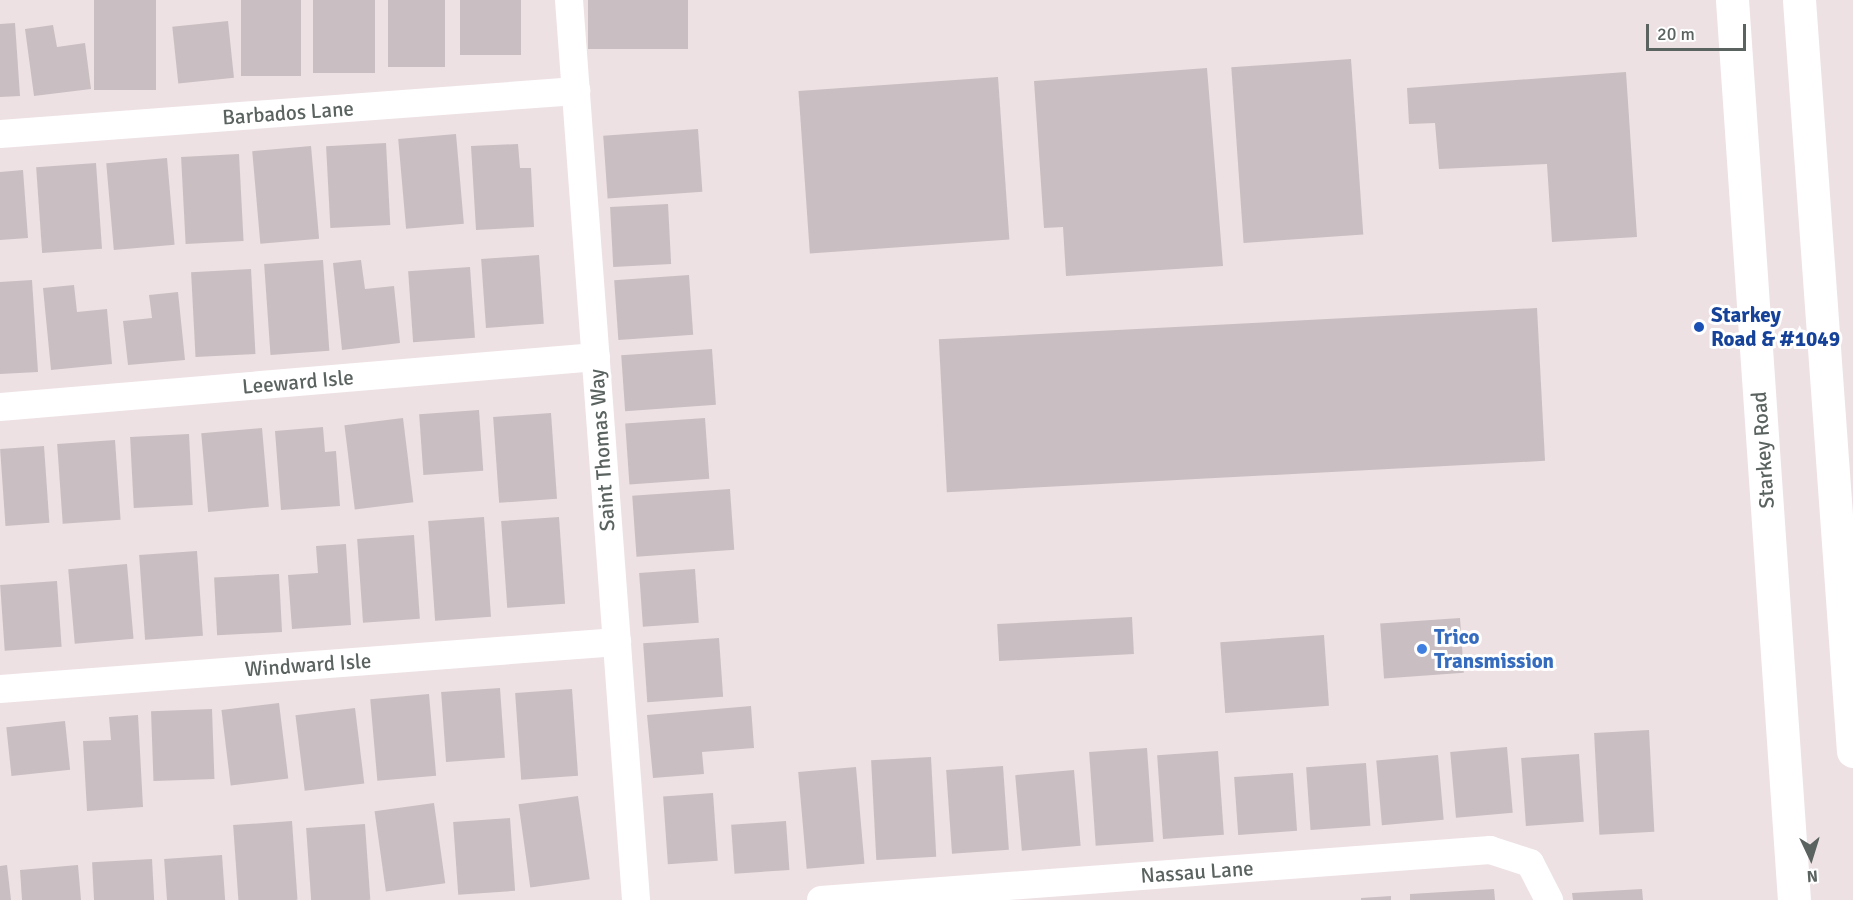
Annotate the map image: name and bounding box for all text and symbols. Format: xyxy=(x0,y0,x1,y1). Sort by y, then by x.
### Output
scale bar xyxy=(1649,12,1750,50)
text: 20 m xyxy=(1657,23,1695,45)
street label: Barbados Lane xyxy=(221,96,355,130)
place label: Starkey Road & #1049 xyxy=(1711,302,1840,352)
marker: Starkey Road & #1049 xyxy=(1692,320,1706,334)
street label: Leeward Isle xyxy=(241,365,355,399)
street label: Saint Thomas Way xyxy=(584,368,620,532)
street label: Starkey Road xyxy=(1746,391,1780,509)
place label: Trico Transmission xyxy=(1434,624,1554,674)
marker: Trico Transmission xyxy=(1415,642,1429,656)
street label: Windward Isle xyxy=(244,648,372,682)
north arrow xyxy=(1781,828,1841,888)
street label: Nassau Lane xyxy=(1140,855,1254,889)
text: N xyxy=(1806,866,1819,886)

